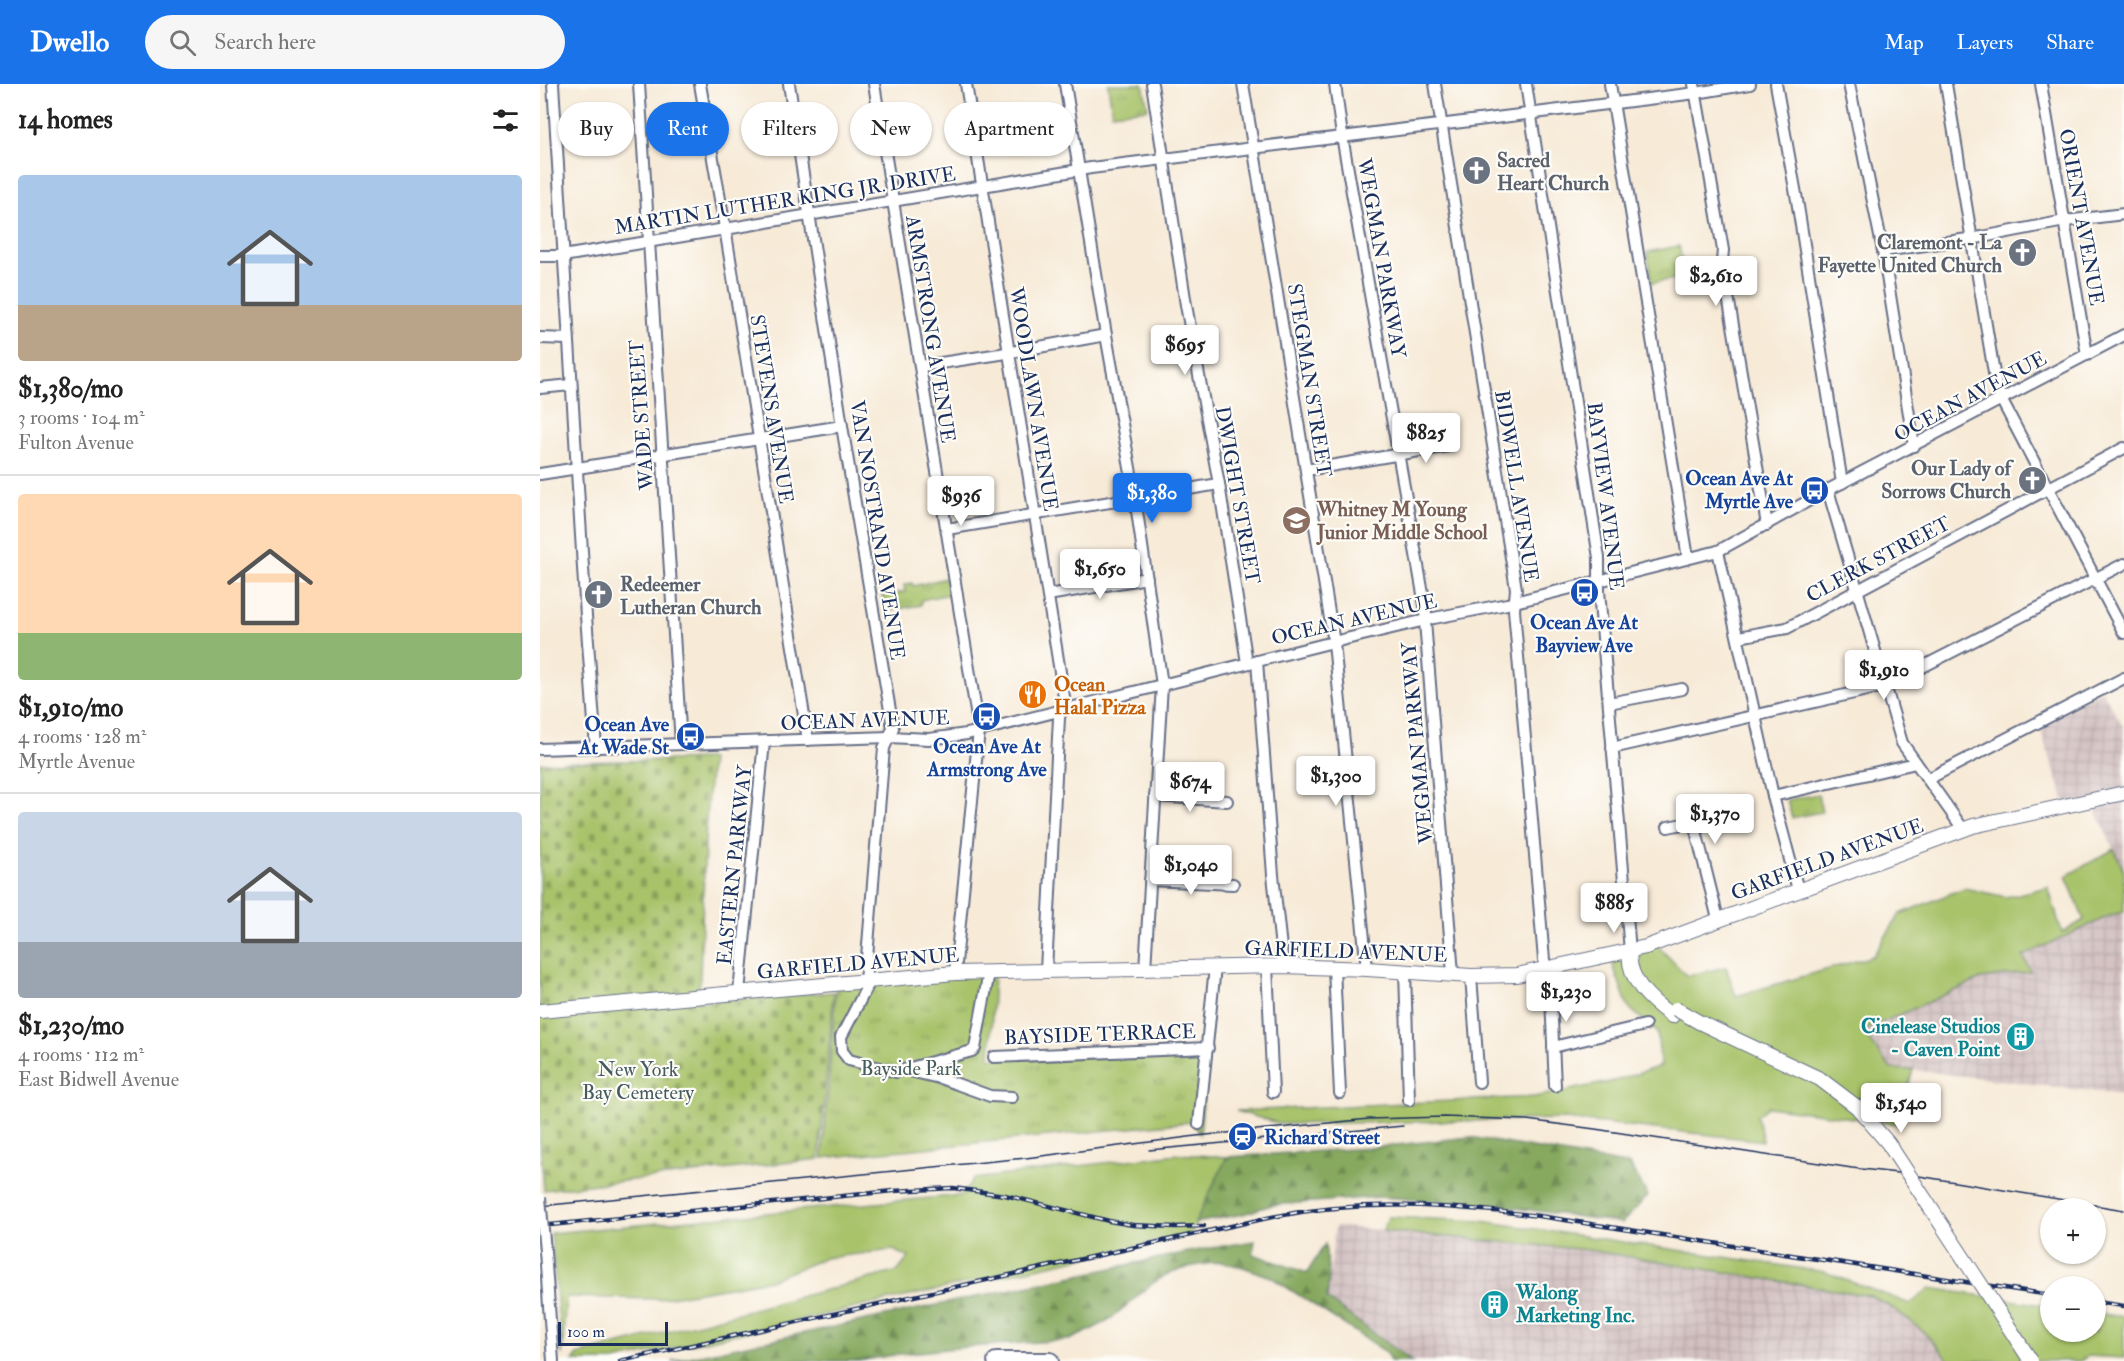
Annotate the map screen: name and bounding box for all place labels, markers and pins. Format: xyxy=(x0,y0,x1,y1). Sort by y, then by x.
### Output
place label: Sacred Heart Church xyxy=(1497,148,1610,196)
church icon: Sacred Heart Church xyxy=(1460,155,1492,187)
place label: Claremont - La Fayette United Church xyxy=(1817,230,2003,279)
church icon: Claremont - La Fayette United Church xyxy=(2007,237,2039,269)
pin: $2,610 xyxy=(1667,256,1765,307)
pin: $695 xyxy=(1149,325,1221,376)
pin: $825 xyxy=(1390,413,1462,464)
place label: Our Lady of Sorrows Church xyxy=(1881,456,2015,504)
church icon: Our Lady of Sorrows Church xyxy=(2016,464,2048,496)
place label: Ocean Ave At Myrtle Ave xyxy=(1685,466,1794,515)
pin: $1,380 xyxy=(1103,473,1201,524)
bus stop icon: Ocean Ave At Myrtle Ave xyxy=(1798,474,1830,506)
pin: $936 xyxy=(925,476,997,527)
place label: Whitney M Young Junior Middle School xyxy=(1316,497,1489,545)
school or university icon: Whitney M Young Junior Middle School xyxy=(1280,505,1312,537)
pin: $1,650 xyxy=(1051,549,1149,600)
place label: Redeemer Lutheran Church xyxy=(620,572,762,620)
bus stop icon: Ocean Ave At Bayview Ave xyxy=(1568,576,1600,608)
church icon: Redeemer Lutheran Church xyxy=(583,579,615,611)
place label: Ocean Ave At Bayview Ave xyxy=(1530,610,1638,659)
pin: $1,910 xyxy=(1835,650,1933,701)
place label: Ocean Halal Pizza xyxy=(1054,672,1147,720)
restaurant icon: Ocean Halal Pizza xyxy=(1017,679,1049,711)
bus stop icon: Ocean Ave At Armstrong Ave xyxy=(971,700,1003,732)
place label: Ocean Ave At Wade St xyxy=(578,712,670,760)
bus stop icon: Ocean Ave At Wade St xyxy=(674,720,706,752)
place label: Ocean Ave At Armstrong Ave xyxy=(926,734,1047,783)
pin: $1,300 xyxy=(1287,756,1385,807)
pin: $674 xyxy=(1154,762,1226,813)
pin: $1,370 xyxy=(1666,794,1764,845)
pin: $1,040 xyxy=(1142,845,1240,896)
pin: $885 xyxy=(1578,883,1650,934)
pin: $1,230 xyxy=(1517,972,1615,1023)
place label: Cinelease Studios - Caven Point xyxy=(1861,1014,2001,1062)
building icon: Cinelease Studios - Caven Point xyxy=(2005,1021,2037,1053)
pin: $1,540 xyxy=(1852,1083,1950,1134)
station icon: Richard Street xyxy=(1227,1121,1259,1153)
place label: Richard Street xyxy=(1264,1125,1380,1150)
place label: Walong Marketing Inc. xyxy=(1515,1280,1635,1329)
building icon: Walong Marketing Inc. xyxy=(1479,1288,1511,1320)

